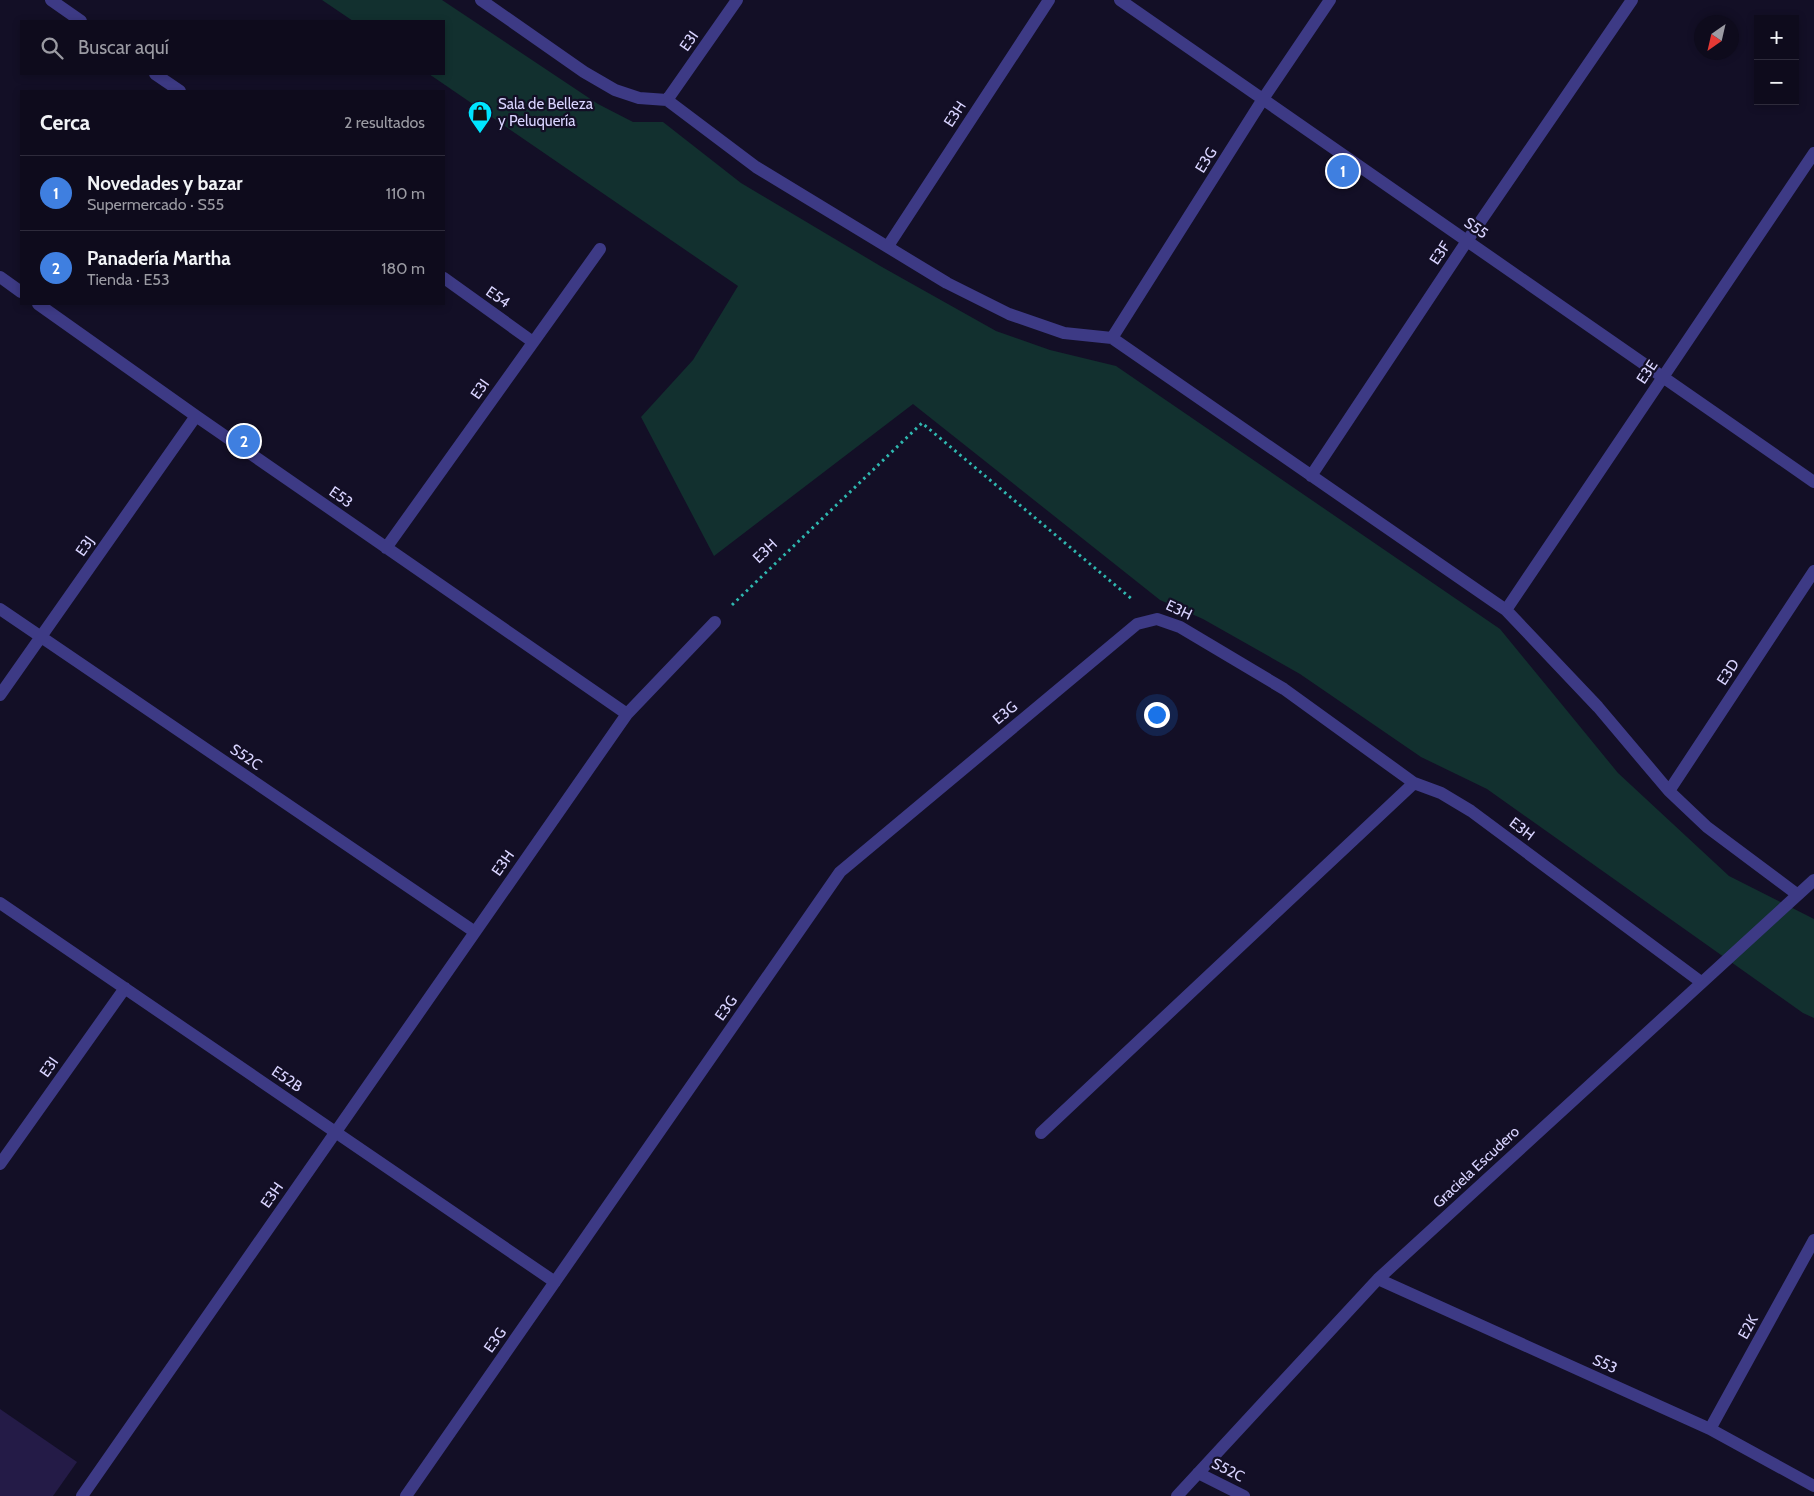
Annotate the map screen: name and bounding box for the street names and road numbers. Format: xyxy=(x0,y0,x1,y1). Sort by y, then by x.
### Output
street label: E3I xyxy=(676,28,702,54)
street label: E3H xyxy=(940,98,970,130)
street label: E3G xyxy=(1191,144,1221,176)
street label: S55 xyxy=(1461,213,1491,243)
street label: E3F xyxy=(1426,238,1454,268)
street label: E54 xyxy=(483,282,514,312)
street label: E3E xyxy=(1633,357,1661,387)
street label: E3I xyxy=(467,376,493,402)
street label: E53 xyxy=(326,483,356,511)
street label: E3J xyxy=(72,533,98,559)
street label: E3H xyxy=(749,535,781,567)
street label: E3H xyxy=(1163,596,1195,624)
street label: E3D xyxy=(1713,656,1743,688)
street label: E3G xyxy=(989,698,1021,728)
street label: S52C xyxy=(227,740,265,774)
street label: E3H xyxy=(1506,814,1538,844)
street label: E3H xyxy=(488,847,518,879)
street label: E3G xyxy=(711,992,741,1024)
street label: E3I xyxy=(36,1054,62,1080)
street label: E52B xyxy=(268,1062,306,1096)
street label: Graciela Escudero xyxy=(1429,1122,1523,1212)
street label: E3H xyxy=(257,1179,287,1211)
street label: E2K xyxy=(1734,1311,1762,1342)
street label: E3G xyxy=(480,1324,510,1356)
street label: S53 xyxy=(1590,1351,1620,1377)
street label: S52C xyxy=(1209,1454,1247,1486)

